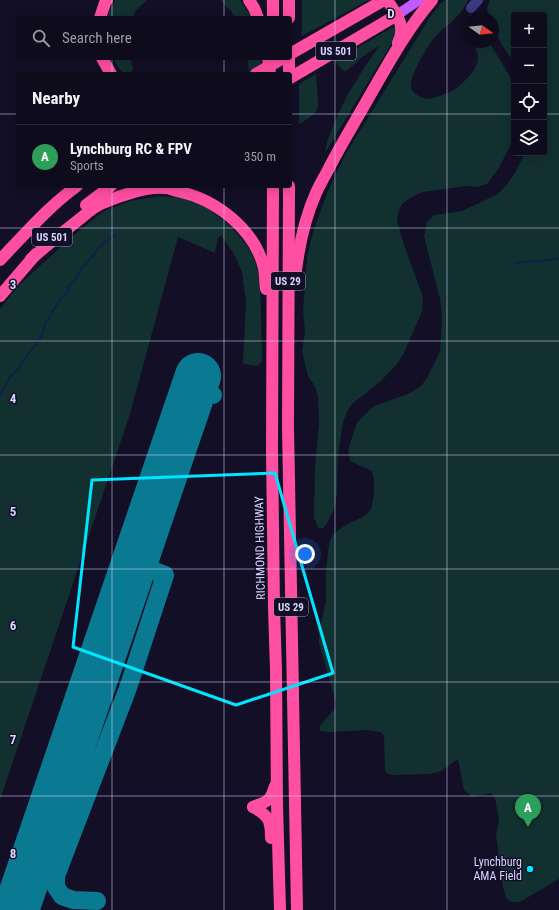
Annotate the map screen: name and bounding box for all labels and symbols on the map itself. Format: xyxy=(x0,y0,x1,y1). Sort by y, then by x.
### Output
text: D xyxy=(387,6,395,21)
north arrow xyxy=(463,12,499,48)
road number: US 501 xyxy=(316,42,356,60)
road number: US 501 xyxy=(32,228,72,246)
road number: US 29 xyxy=(271,272,305,290)
text: 3 xyxy=(10,277,16,292)
text: 4 xyxy=(10,391,17,406)
street label: RICHMOND HIGHWAY xyxy=(252,495,268,600)
text: 5 xyxy=(10,504,17,519)
your location xyxy=(295,544,315,564)
road number: US 29 xyxy=(274,598,308,616)
text: 6 xyxy=(10,618,17,633)
text: 7 xyxy=(10,732,17,747)
pin: A xyxy=(515,794,541,827)
text: 8 xyxy=(10,846,16,861)
place label: Lynchburg AMA Field xyxy=(473,855,522,883)
marker: Lynchburg AMA Field xyxy=(525,864,535,874)

